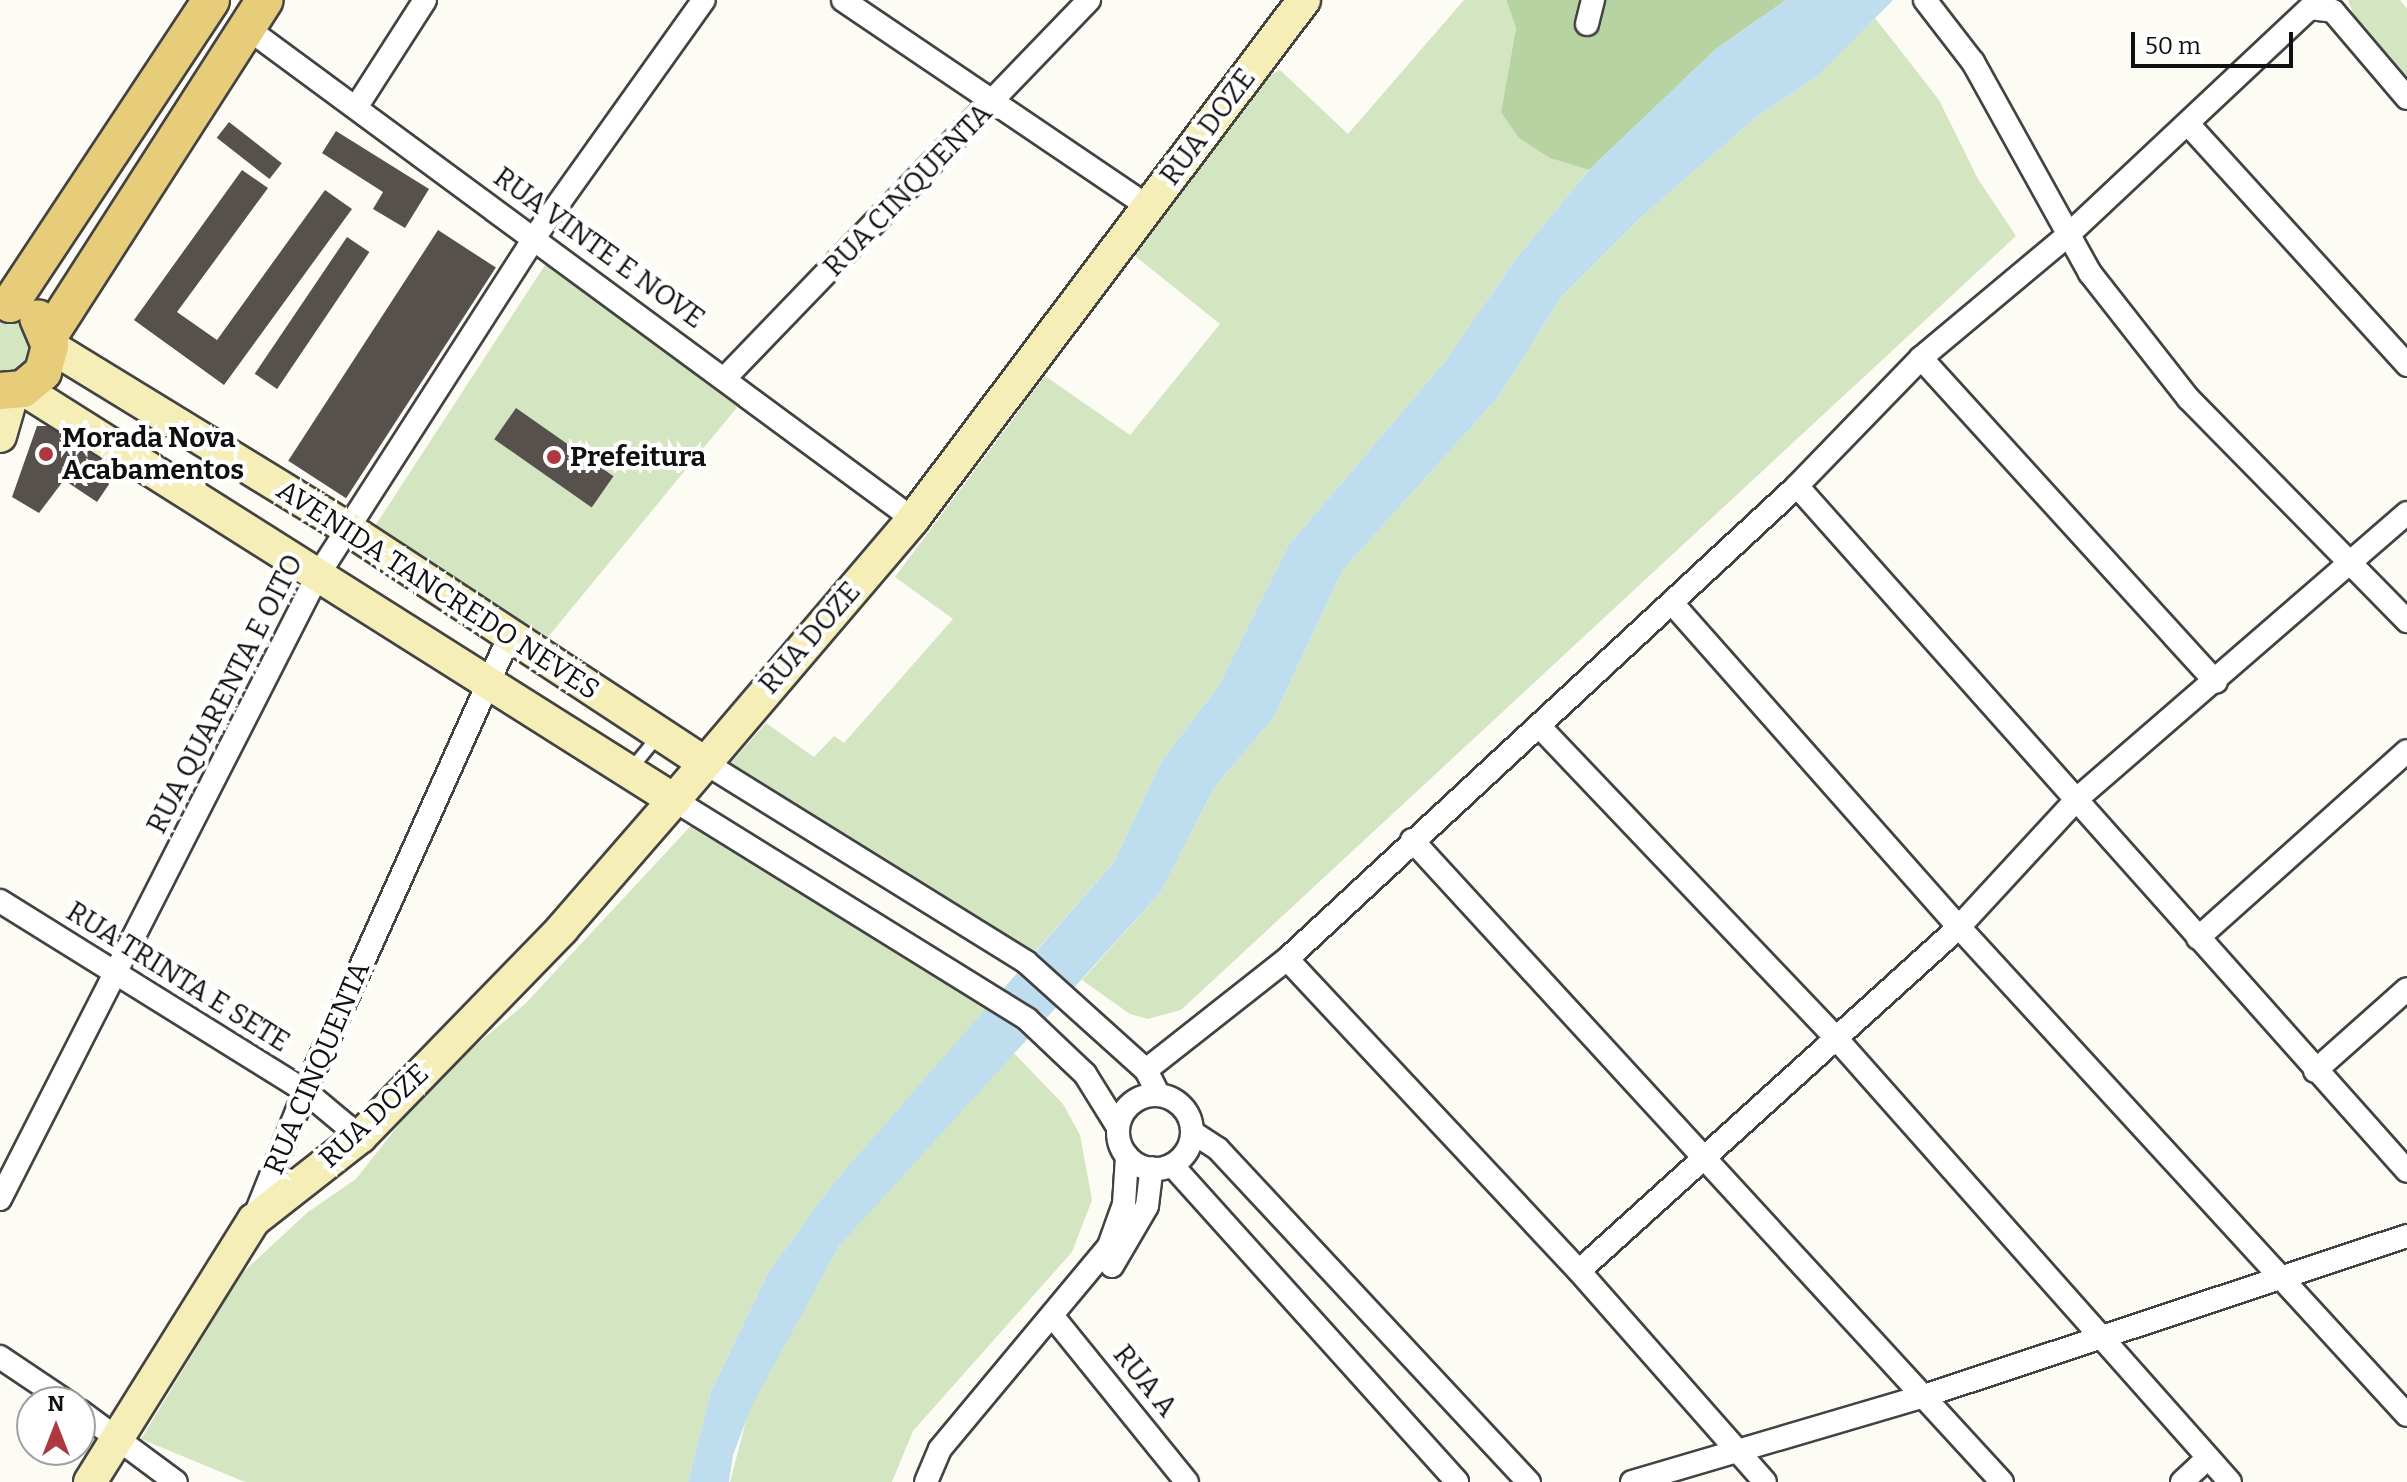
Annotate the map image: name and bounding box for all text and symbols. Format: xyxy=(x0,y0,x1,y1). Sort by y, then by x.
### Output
scale bar xyxy=(2135,16,2297,66)
text: 50 m xyxy=(2145,32,2201,60)
street label: RUA DOZE xyxy=(1153,62,1263,192)
street label: RUA CINQUENTA xyxy=(817,96,999,284)
street label: RUA VINTE E NOVE xyxy=(487,160,711,336)
place label: Morada Nova Acabamentos xyxy=(62,421,244,487)
place label: Prefeitura xyxy=(570,440,706,474)
marker: Morada Nova Acabamentos xyxy=(37,445,55,463)
marker: Prefeitura xyxy=(545,448,563,466)
street label: AVENIDA TANCREDO NEVES xyxy=(271,473,605,707)
street label: RUA QUARENTA E OITO xyxy=(140,549,310,839)
street label: RUA DOZE xyxy=(752,575,868,701)
street label: RUA TRINTA E SETE xyxy=(60,895,296,1059)
street label: RUA CINQUENTA xyxy=(257,957,377,1179)
street label: RUA DOZE xyxy=(312,1057,436,1175)
street label: RUA A xyxy=(1106,1338,1184,1424)
north arrow xyxy=(16,1386,96,1466)
text: N xyxy=(48,1390,64,1417)

